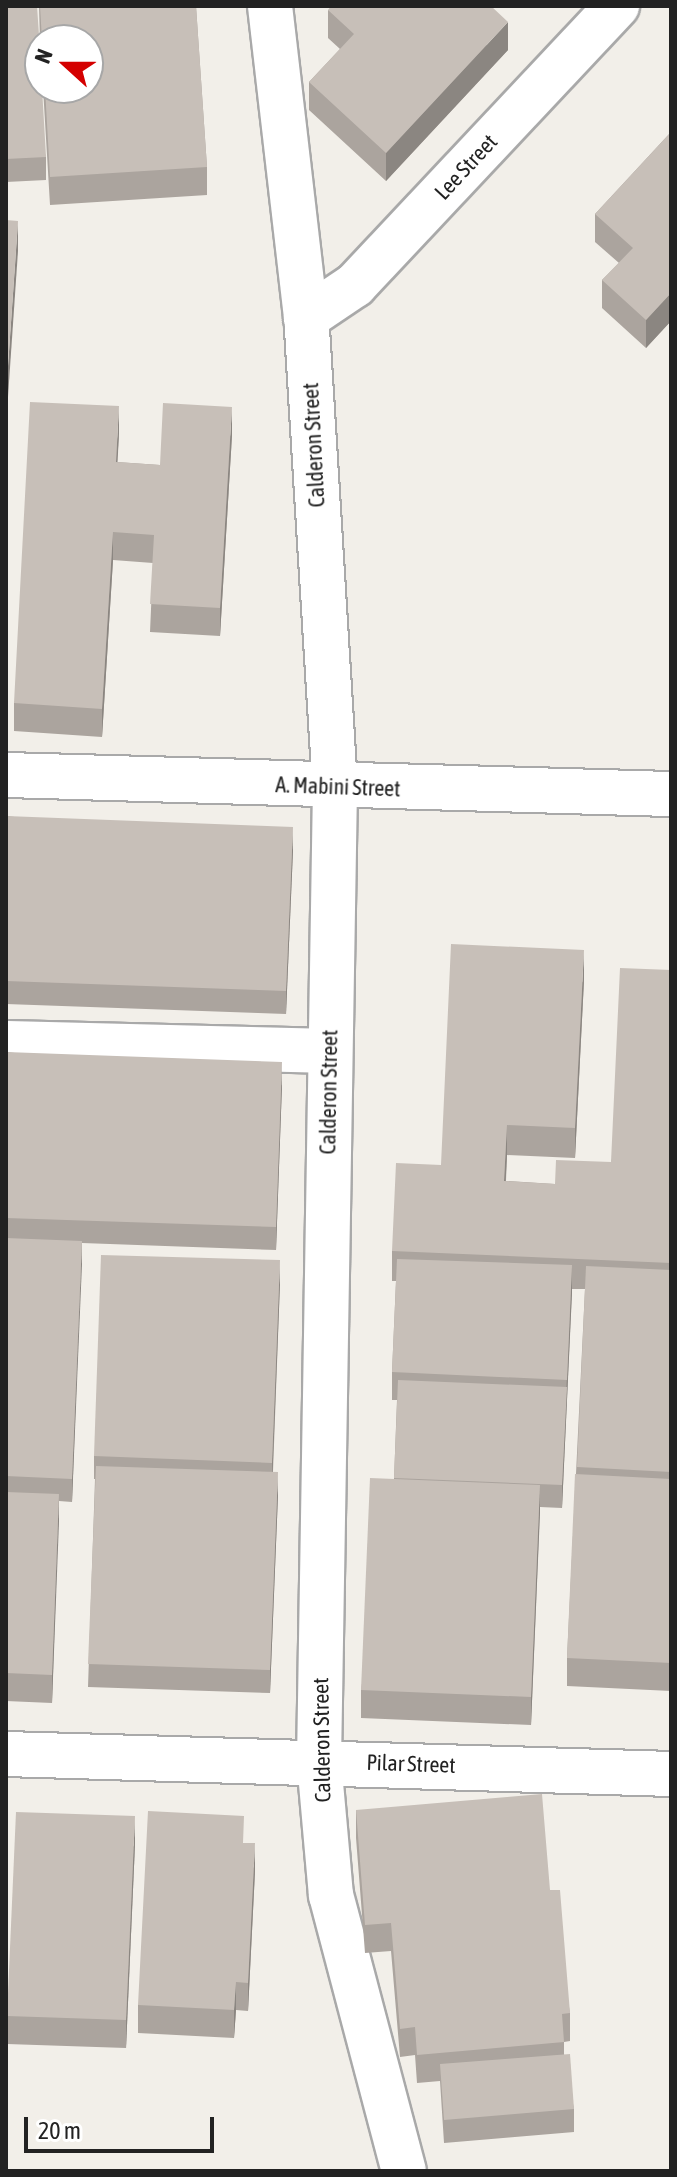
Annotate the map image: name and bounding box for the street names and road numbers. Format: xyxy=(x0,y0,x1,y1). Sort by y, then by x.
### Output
street label: Lee Street xyxy=(429,129,503,205)
street label: Calderon Street xyxy=(298,382,330,508)
street label: A. Mabini Street xyxy=(275,772,401,802)
street label: Calderon Street xyxy=(315,1029,343,1155)
street label: Calderon Street xyxy=(308,1677,336,1803)
street label: Pilar Street xyxy=(366,1749,456,1779)

